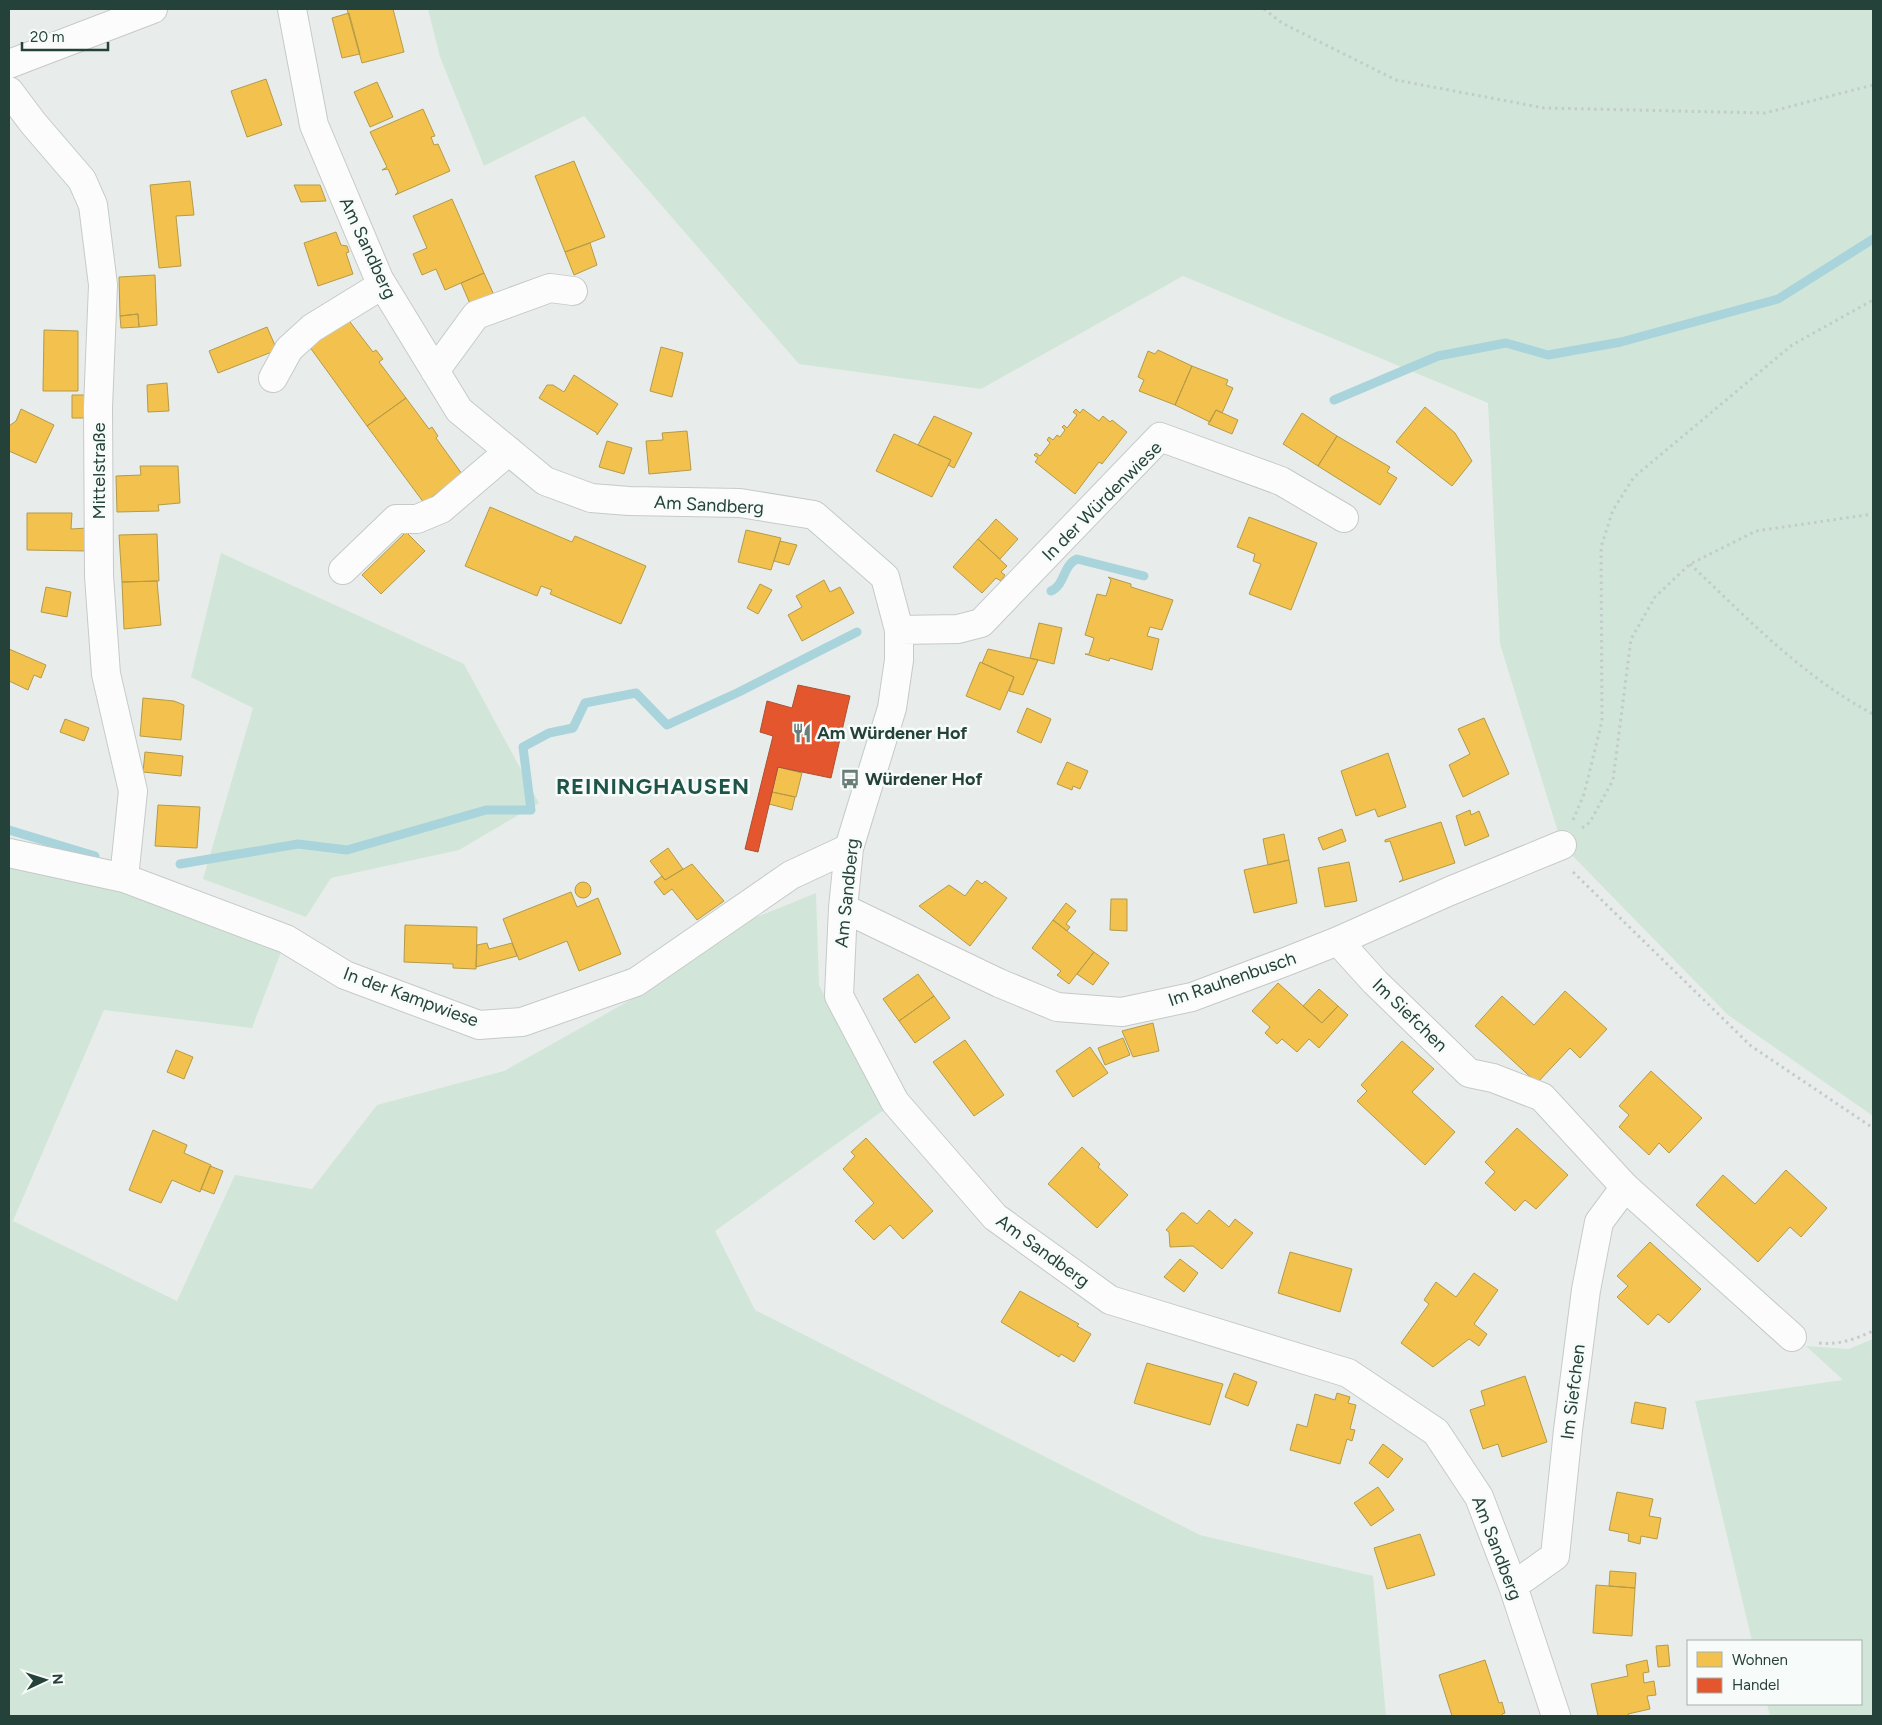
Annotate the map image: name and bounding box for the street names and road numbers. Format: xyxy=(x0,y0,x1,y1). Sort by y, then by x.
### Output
street label: Am Sandberg xyxy=(335,194,401,302)
street label: Mittelstraße xyxy=(88,422,110,520)
street label: In der Würdenwiese xyxy=(1038,436,1167,565)
street label: Am Sandberg xyxy=(654,491,764,519)
street label: Am Sandberg xyxy=(830,837,864,949)
street label: Im Rauhenbusch xyxy=(1165,947,1299,1011)
street label: In der Kampwiese xyxy=(340,962,482,1032)
street label: Im Siefchen xyxy=(1368,974,1452,1056)
street label: Am Sandberg xyxy=(992,1210,1094,1292)
street label: Im Siefchen xyxy=(1556,1343,1590,1441)
street label: Am Sandberg xyxy=(1467,1493,1527,1603)

